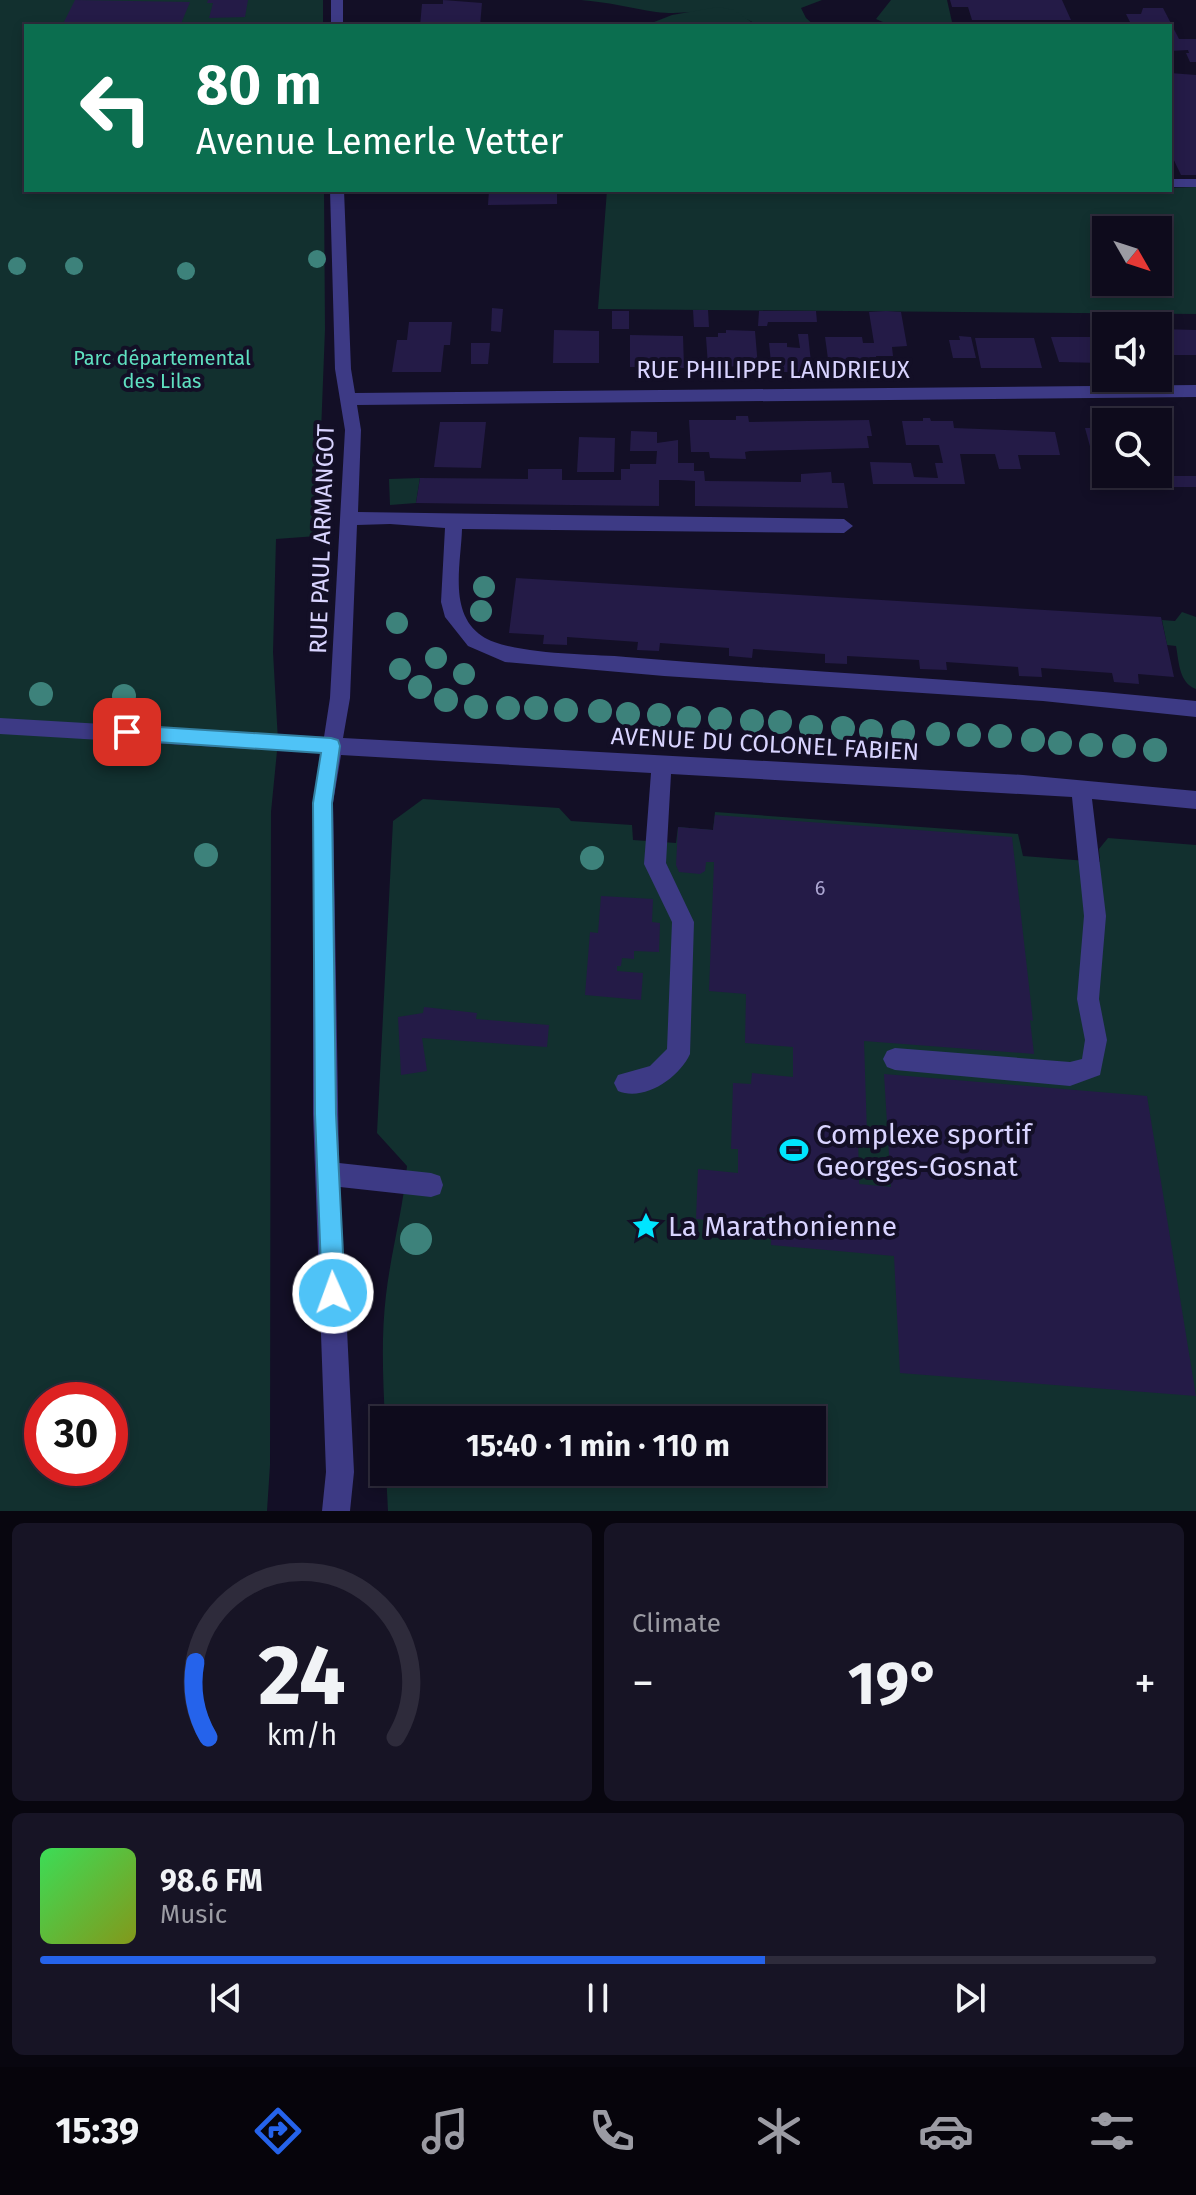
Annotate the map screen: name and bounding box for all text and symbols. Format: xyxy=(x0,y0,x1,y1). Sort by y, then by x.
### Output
text: 80 m xyxy=(196,52,322,119)
icon: left xyxy=(64,56,168,160)
text: Avenue Lemerle Vetter xyxy=(196,120,563,164)
north arrow xyxy=(1092,216,1172,296)
map controls xyxy=(1092,216,1172,488)
button: sound xyxy=(1092,312,1172,392)
park label: Parc départemental des Lilas xyxy=(73,346,251,393)
street label: RUE PHILIPPE LANDRIEUX xyxy=(636,356,910,384)
button: search xyxy=(1092,408,1172,488)
street label: RUE PAUL ARMANGOT xyxy=(304,423,340,654)
pin xyxy=(93,698,161,766)
icon: arrive xyxy=(105,710,149,754)
street label: AVENUE DU COLONEL FABIEN xyxy=(610,722,920,766)
house number: 6 xyxy=(815,876,825,900)
place label: Complexe sportif Georges-Gosnat xyxy=(816,1118,1034,1183)
sports icon: Complexe sportif Georges-Gosnat xyxy=(779,1135,809,1165)
place label: La Marathonienne xyxy=(668,1210,897,1243)
place icon: La Marathonienne xyxy=(631,1211,661,1241)
position arrow xyxy=(291,1251,375,1335)
speed limit sign: 30 xyxy=(24,1382,128,1486)
text: 15:40 · 1 min · 110 m xyxy=(466,1428,730,1464)
text: Climate xyxy=(632,1608,721,1639)
text: 24 xyxy=(258,1626,346,1726)
text: 19° xyxy=(848,1648,940,1720)
text: − xyxy=(632,1657,654,1710)
text: + xyxy=(1134,1657,1156,1710)
text: km/h xyxy=(267,1718,337,1753)
text: 98.6 FM xyxy=(160,1863,263,1899)
text: Music xyxy=(160,1899,227,1930)
icon: previous xyxy=(204,1976,248,2020)
icon: pause xyxy=(576,1976,620,2020)
icon: next xyxy=(948,1976,992,2020)
icon: directions xyxy=(250,2103,306,2159)
icon: music xyxy=(417,2103,473,2159)
icon: phone xyxy=(584,2103,640,2159)
icon: climate xyxy=(751,2103,807,2159)
icon: car xyxy=(918,2103,974,2159)
icon: filters xyxy=(1084,2103,1140,2159)
text: 15:39 xyxy=(55,2109,139,2153)

